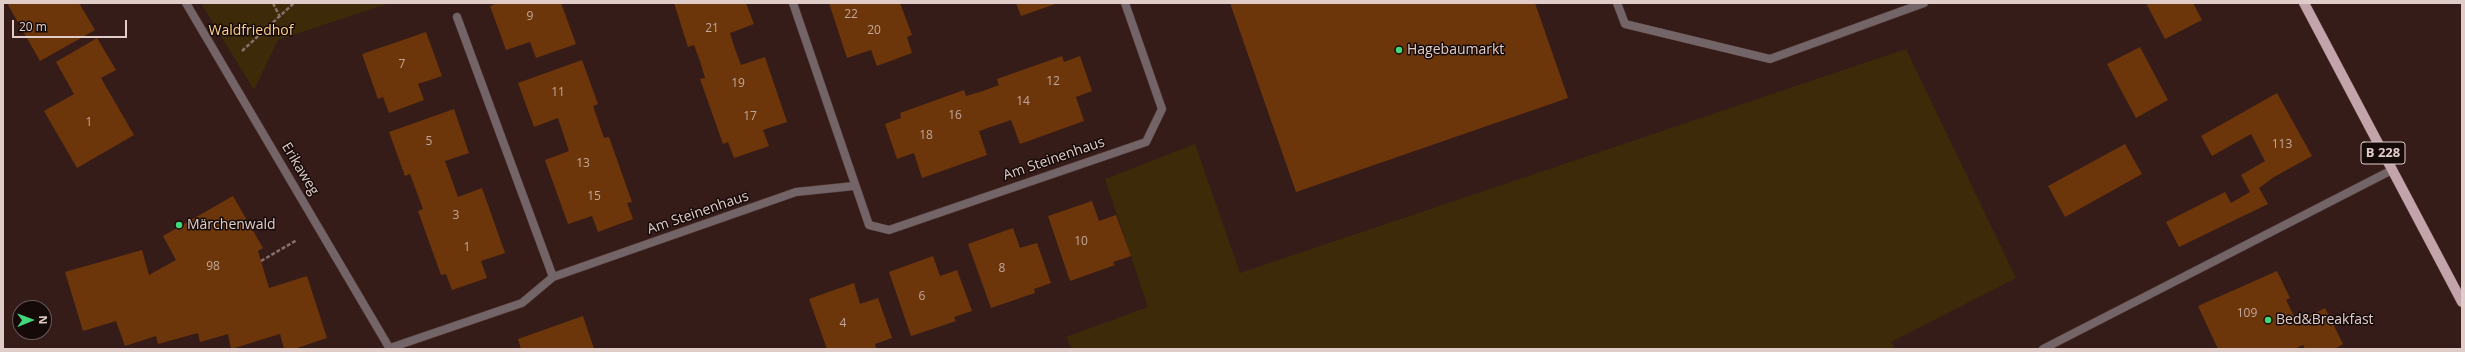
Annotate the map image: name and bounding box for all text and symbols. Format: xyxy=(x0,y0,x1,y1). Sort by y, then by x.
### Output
house number: 22 xyxy=(844,8,858,22)
house number: 9 xyxy=(527,10,533,24)
scale bar xyxy=(14,12,129,38)
text: 20 m xyxy=(19,18,47,35)
house number: 21 xyxy=(705,22,719,36)
park label: Waldfriedhof xyxy=(209,23,293,39)
house number: 20 xyxy=(867,24,881,38)
place label: Hagebaumarkt xyxy=(1407,42,1504,58)
marker: Hagebaumarkt xyxy=(1394,45,1404,55)
house number: 7 xyxy=(399,58,405,72)
house number: 12 xyxy=(1046,75,1060,89)
house number: 19 xyxy=(731,77,745,91)
house number: 11 xyxy=(551,86,565,100)
house number: 14 xyxy=(1016,95,1030,109)
house number: 16 xyxy=(948,109,962,123)
house number: 17 xyxy=(743,110,757,124)
house number: 1 xyxy=(86,116,92,130)
house number: 18 xyxy=(919,129,933,143)
street label: Am Steinenhaus xyxy=(1001,134,1107,184)
house number: 5 xyxy=(426,135,432,149)
house number: 113 xyxy=(2272,138,2292,152)
street label: Erikaweg xyxy=(278,140,322,198)
road number: B 228 xyxy=(2361,142,2405,164)
house number: 13 xyxy=(576,157,590,171)
street label: Am Steinenhaus xyxy=(645,188,751,238)
house number: 15 xyxy=(587,190,601,204)
house number: 3 xyxy=(453,209,459,223)
place label: Märchenwald xyxy=(187,217,276,233)
marker: Märchenwald xyxy=(174,220,184,230)
house number: 10 xyxy=(1074,235,1088,249)
house number: 1 xyxy=(464,241,470,255)
house number: 98 xyxy=(206,260,220,274)
house number: 8 xyxy=(999,262,1005,276)
house number: 6 xyxy=(919,290,925,304)
north arrow xyxy=(12,300,52,340)
house number: 109 xyxy=(2237,307,2257,321)
place label: Bed&Breakfast xyxy=(2276,312,2374,328)
text: N xyxy=(36,315,51,324)
marker: Bed&Breakfast xyxy=(2263,315,2273,325)
house number: 4 xyxy=(840,317,846,331)

